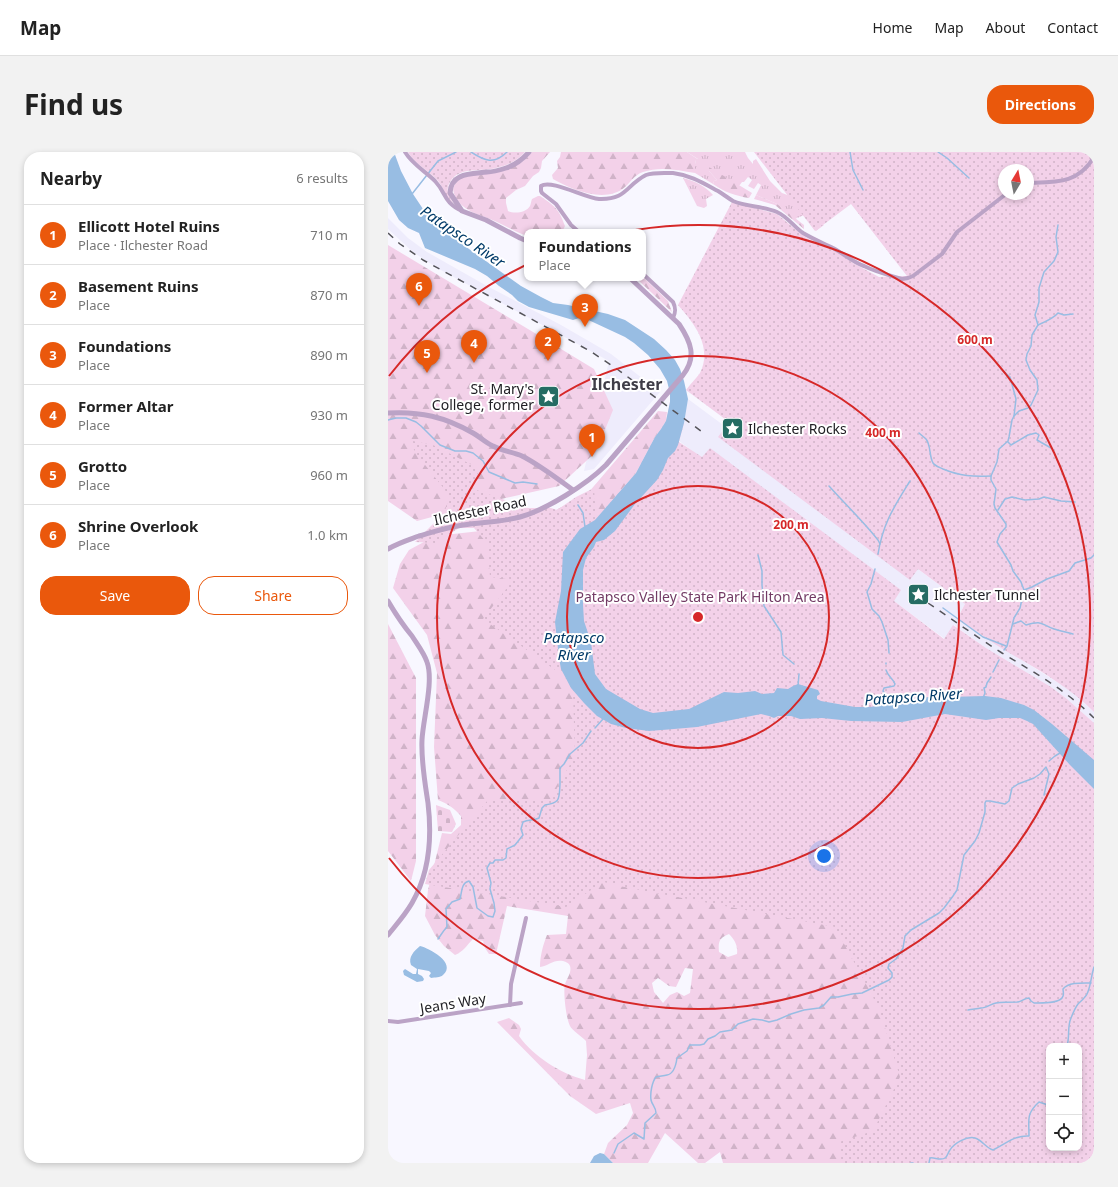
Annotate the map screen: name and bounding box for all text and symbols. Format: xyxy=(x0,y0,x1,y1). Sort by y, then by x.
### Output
text: Map xyxy=(20,15,61,41)
text: Home xyxy=(873,18,912,37)
text: Map xyxy=(934,18,964,37)
text: About xyxy=(986,18,1025,37)
text: Contact xyxy=(1047,18,1098,37)
text: Find us xyxy=(24,85,123,123)
button: Directions xyxy=(987,85,1094,124)
north arrow xyxy=(998,164,1034,200)
text: Nearby xyxy=(40,167,102,190)
text: 6 results xyxy=(296,169,348,187)
water label: Patapsco River xyxy=(417,200,510,272)
text: Ellicott Hotel Ruins xyxy=(78,216,220,236)
text: 1 xyxy=(49,226,57,244)
text: 710 m xyxy=(310,226,348,244)
popup xyxy=(524,229,646,281)
text: Place · Ilchester Road xyxy=(78,236,208,254)
text: Foundations xyxy=(538,236,632,256)
text: Place xyxy=(538,256,570,274)
pin: 6 xyxy=(406,273,432,306)
text: Basement Ruins xyxy=(78,276,199,296)
text: 2 xyxy=(49,286,57,304)
text: 870 m xyxy=(310,286,348,304)
pin: 3 xyxy=(572,294,598,327)
text: Place xyxy=(78,296,110,314)
pin: 2 xyxy=(535,328,561,361)
pin: 4 xyxy=(461,330,487,363)
text: 600 m xyxy=(957,331,993,348)
text: Foundations xyxy=(78,336,171,356)
pin: 5 xyxy=(414,340,440,373)
text: 3 xyxy=(49,346,57,364)
text: 890 m xyxy=(310,346,348,364)
text: Place xyxy=(78,356,110,374)
district label: Ilchester xyxy=(592,373,662,395)
place label: St. Mary's College, former xyxy=(432,379,534,414)
place icon: St. Mary's College, former xyxy=(536,383,562,409)
text: Former Altar xyxy=(78,396,174,416)
text: 4 xyxy=(49,406,57,424)
text: 930 m xyxy=(310,406,348,424)
place icon: Ilchester Rocks xyxy=(720,415,746,441)
text: Place xyxy=(78,416,110,434)
place label: Ilchester Rocks xyxy=(748,419,847,438)
pin: 1 xyxy=(579,424,605,457)
text: 400 m xyxy=(865,424,901,441)
text: Grotto xyxy=(78,456,127,476)
text: 5 xyxy=(49,466,57,484)
text: 960 m xyxy=(310,466,348,484)
text: Place xyxy=(78,476,110,494)
street label: Ilchester Road xyxy=(432,491,528,529)
text: Shrine Overlook xyxy=(78,516,198,536)
text: 200 m xyxy=(773,516,809,533)
text: 6 xyxy=(49,526,57,544)
text: 1.0 km xyxy=(307,526,348,544)
text: Place xyxy=(78,536,110,554)
button: Save xyxy=(40,576,190,615)
button: Share xyxy=(198,576,348,615)
place icon: Ilchester Tunnel xyxy=(905,581,931,607)
place label: Ilchester Tunnel xyxy=(934,585,1039,604)
park label: Patapsco Valley State Park Hilton Area xyxy=(576,587,825,606)
centre of rings xyxy=(691,610,705,624)
water label: Patapsco River xyxy=(544,627,604,664)
water label: Patapsco River xyxy=(864,683,963,709)
your location xyxy=(814,846,834,866)
street label: Jeans Way xyxy=(417,988,488,1018)
map controls xyxy=(1046,1043,1082,1151)
button: + xyxy=(1046,1043,1082,1079)
button: − xyxy=(1046,1079,1082,1115)
button: locate xyxy=(1046,1115,1082,1151)

